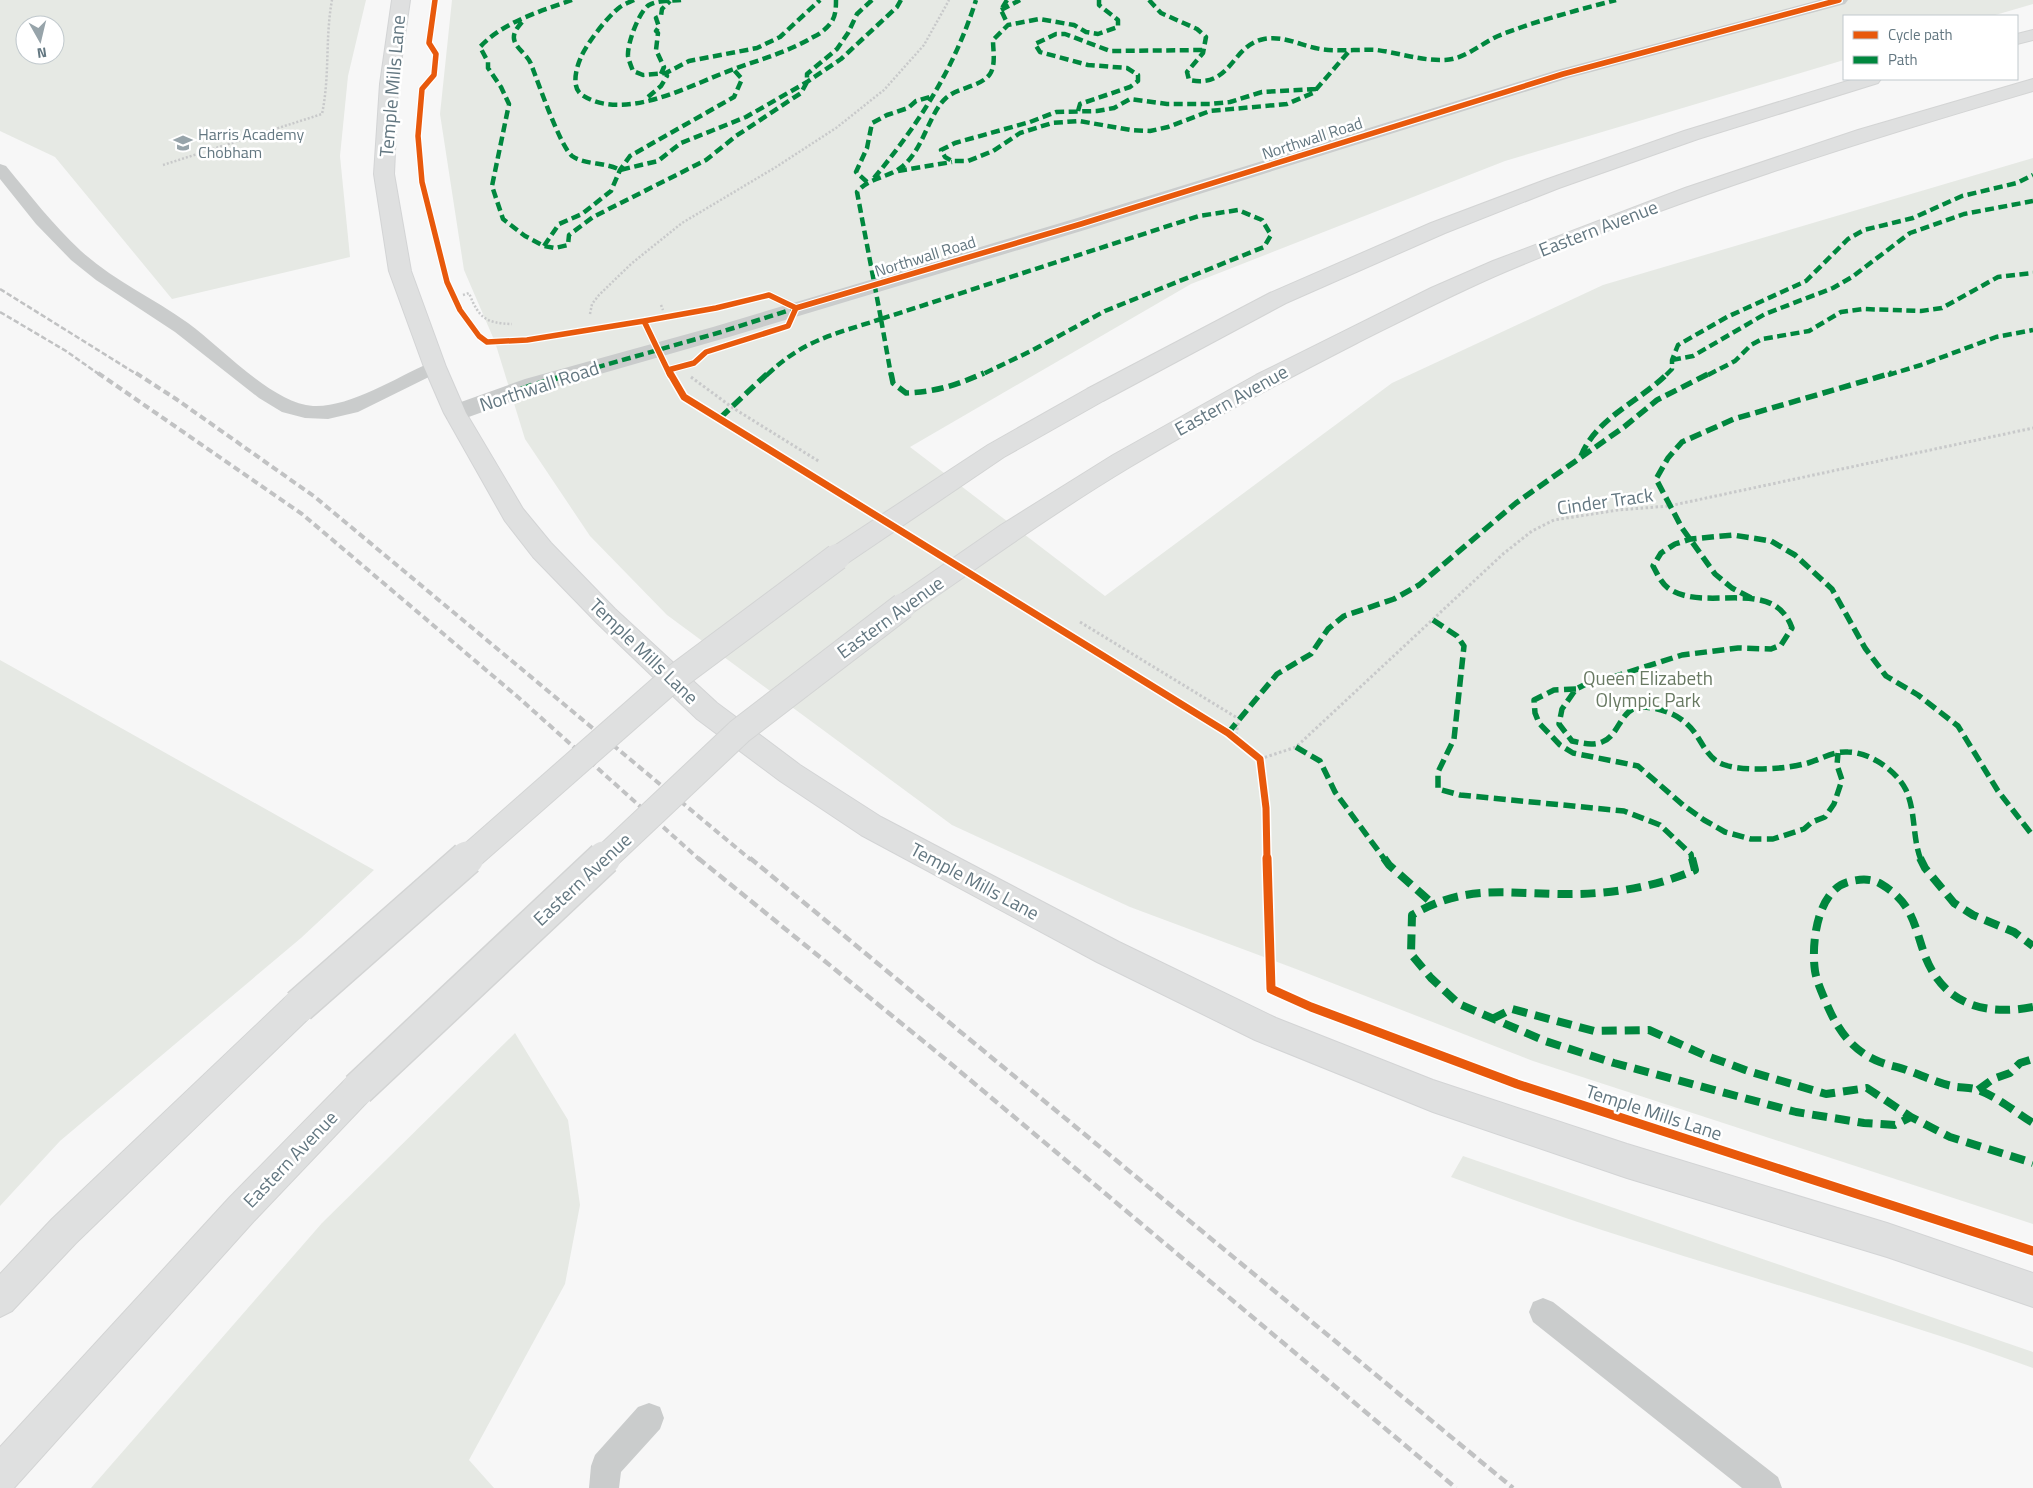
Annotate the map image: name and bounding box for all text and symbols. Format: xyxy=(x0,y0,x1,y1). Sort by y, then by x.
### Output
street label: Temple Mills Lane xyxy=(371,14,412,158)
north arrow xyxy=(15,15,65,65)
legend xyxy=(1843,15,2018,80)
text: Cycle path xyxy=(1888,23,1953,46)
text: N xyxy=(36,42,48,64)
text: Path xyxy=(1888,48,1918,71)
street label: Northwall Road xyxy=(1259,110,1365,166)
place label: Harris Academy Chobham xyxy=(198,122,305,164)
school or university icon: Harris Academy Chobham xyxy=(172,132,194,154)
street label: Eastern Avenue xyxy=(1534,192,1662,264)
street label: Northwall Road xyxy=(872,229,978,283)
street label: Northwall Road xyxy=(475,353,602,418)
street label: Eastern Avenue xyxy=(1169,356,1293,443)
street label: Cinder Track xyxy=(1555,479,1655,522)
street label: Eastern Avenue xyxy=(830,568,949,665)
street label: Temple Mills Lane xyxy=(583,591,706,710)
park label: Queen Elizabeth Olympic Park xyxy=(1583,663,1713,714)
street label: Eastern Avenue xyxy=(526,825,637,932)
street label: Temple Mills Lane xyxy=(906,834,1045,927)
street label: Temple Mills Lane xyxy=(1582,1076,1726,1147)
street label: Eastern Avenue xyxy=(236,1103,344,1214)

